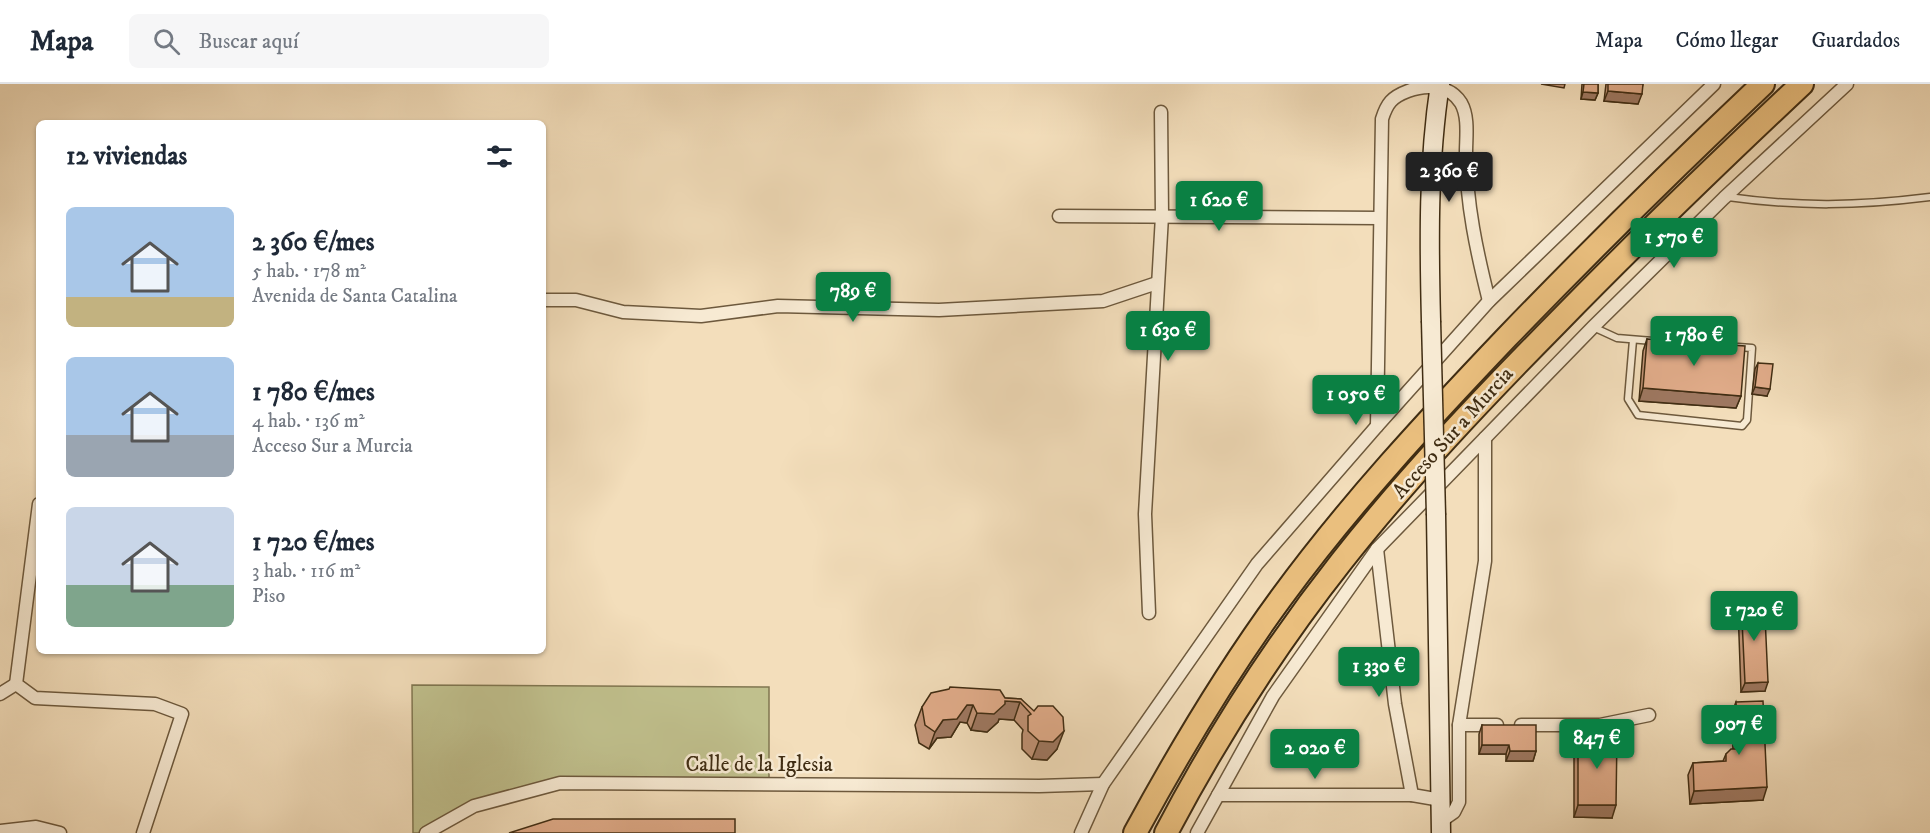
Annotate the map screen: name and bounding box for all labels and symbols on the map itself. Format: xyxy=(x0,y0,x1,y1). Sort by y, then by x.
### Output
pin: 2 360 € xyxy=(1394,152,1504,203)
pin: 1 620 € xyxy=(1164,181,1274,232)
pin: 1 570 € xyxy=(1619,218,1729,269)
pin: 789 € xyxy=(811,272,895,323)
pin: 1 630 € xyxy=(1113,311,1223,362)
pin: 1 780 € xyxy=(1639,316,1749,367)
street label: Acceso Sur a Murcia xyxy=(1387,361,1519,504)
pin: 1 050 € xyxy=(1301,375,1411,426)
pin: 1 720 € xyxy=(1699,591,1809,642)
pin: 1 330 € xyxy=(1324,647,1434,698)
pin: 907 € xyxy=(1697,705,1781,756)
pin: 847 € xyxy=(1555,719,1639,770)
pin: 2 020 € xyxy=(1260,729,1370,780)
street label: Calle de la Iglesia xyxy=(685,752,833,778)

